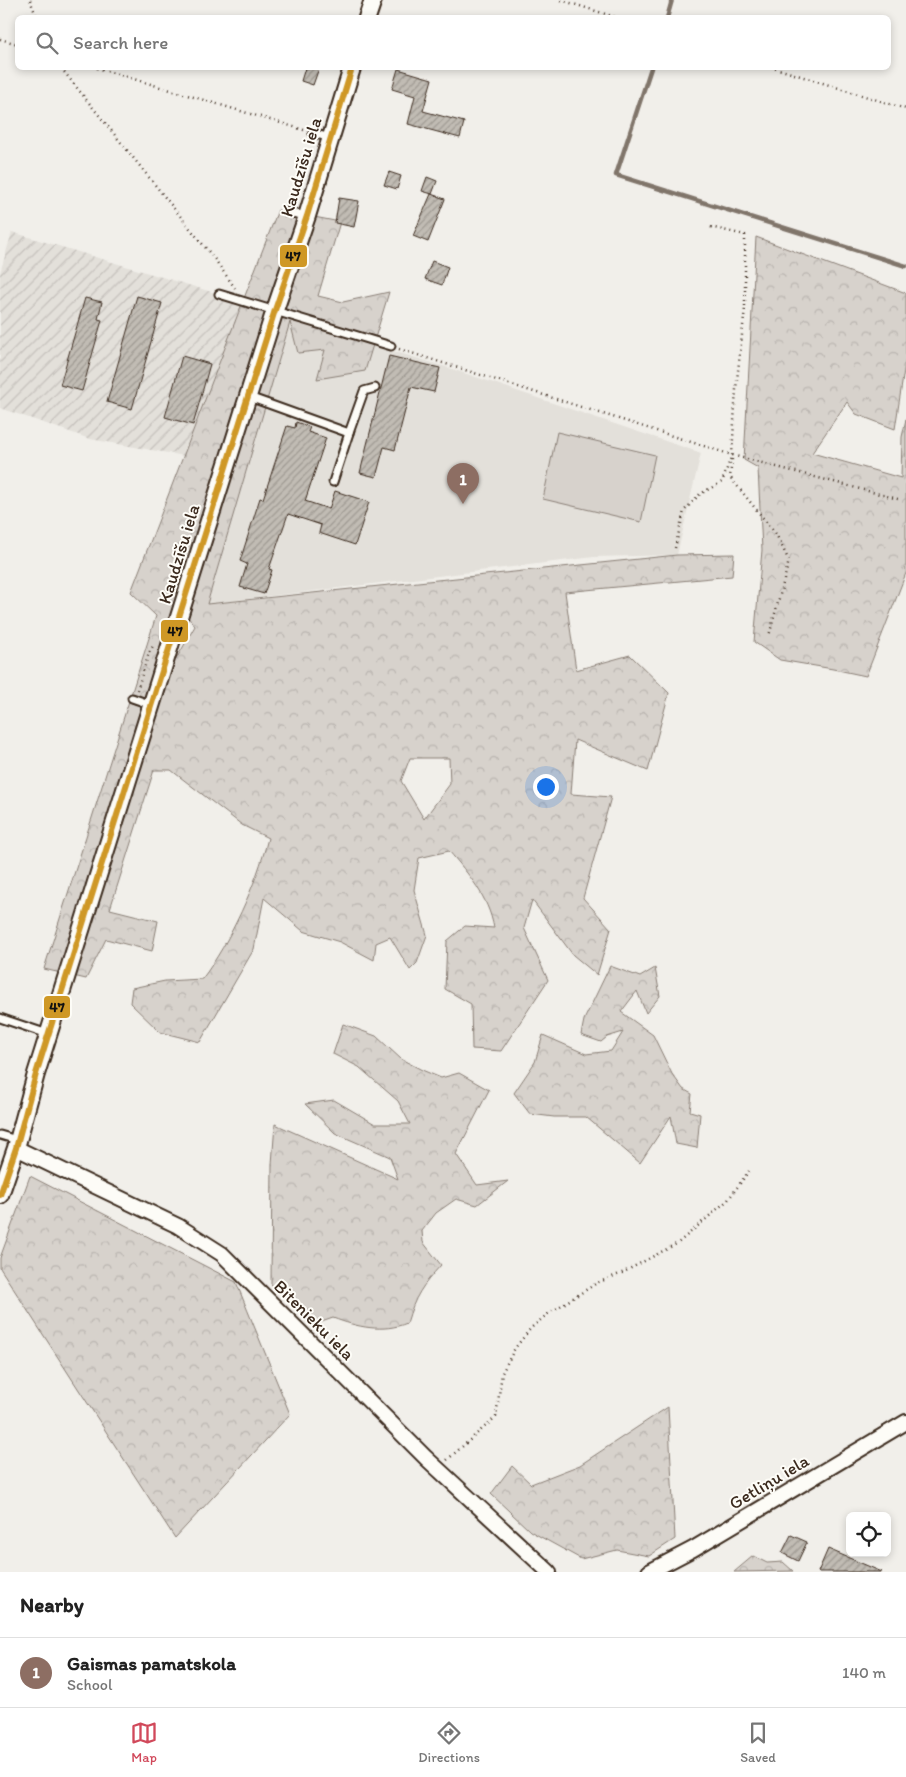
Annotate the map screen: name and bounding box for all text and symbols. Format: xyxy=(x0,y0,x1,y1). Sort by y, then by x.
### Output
search box xyxy=(15,15,891,70)
icon: search xyxy=(33,29,61,57)
text: Search here xyxy=(73,31,168,54)
street label: Kaudzīšu iela xyxy=(275,114,327,220)
line badge: 47 xyxy=(279,244,308,268)
text: 47 xyxy=(285,248,301,265)
pin: 1 xyxy=(447,463,479,504)
street label: Kaudzīšu iela xyxy=(153,501,205,607)
line badge: 47 xyxy=(160,619,189,643)
text: 47 xyxy=(167,623,183,640)
your location xyxy=(533,774,559,800)
line badge: 47 xyxy=(43,995,71,1019)
text: 47 xyxy=(49,999,65,1016)
street label: Bitenieku iela xyxy=(269,1275,359,1365)
street label: Getliņu iela xyxy=(725,1449,813,1514)
map controls xyxy=(846,1512,891,1557)
button: locate xyxy=(846,1512,891,1557)
text: Nearby xyxy=(20,1592,84,1617)
text: Gaismas pamatskola xyxy=(67,1652,236,1675)
text: 1 xyxy=(32,1663,40,1682)
text: 140 m xyxy=(842,1663,886,1682)
text: School xyxy=(67,1675,113,1694)
tab: Map xyxy=(130,1719,158,1766)
tab: Directions xyxy=(418,1719,480,1766)
tab: Saved xyxy=(740,1719,776,1766)

